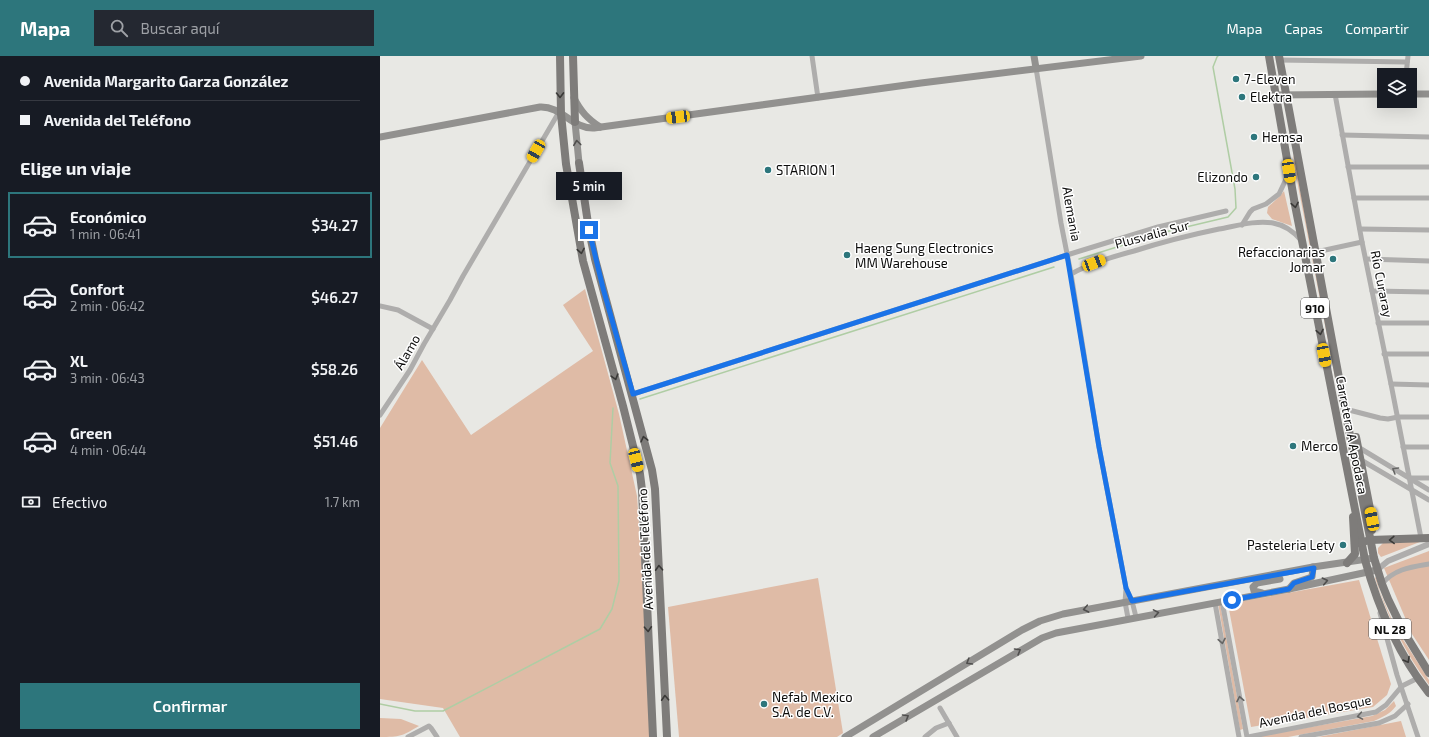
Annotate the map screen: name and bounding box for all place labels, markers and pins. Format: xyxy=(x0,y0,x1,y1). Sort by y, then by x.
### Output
place label: 7-Eleven xyxy=(1244,71,1296,87)
marker: 7-Eleven xyxy=(1231,74,1241,84)
place label: Elektra xyxy=(1250,89,1292,105)
marker: Elektra xyxy=(1237,92,1247,102)
place label: Hemsa xyxy=(1262,129,1303,145)
marker: Hemsa xyxy=(1249,132,1259,142)
place label: STARION 1 xyxy=(776,162,836,178)
marker: STARION 1 xyxy=(763,165,773,175)
place label: Elizondo xyxy=(1197,169,1248,185)
marker: Elizondo xyxy=(1251,172,1261,182)
place label: Haeng Sung Electronics MM Warehouse xyxy=(855,240,994,271)
place label: Refaccionarias Jomar xyxy=(1238,244,1325,275)
marker: Haeng Sung Electronics MM Warehouse xyxy=(842,250,852,260)
marker: Refaccionarias Jomar xyxy=(1328,254,1338,264)
place label: Merco xyxy=(1301,438,1338,454)
marker: Merco xyxy=(1288,441,1298,451)
place label: Pasteleria Lety xyxy=(1247,537,1335,553)
marker: Pasteleria Lety xyxy=(1338,540,1348,550)
place label: Nefab Mexico S.A. de C.V. xyxy=(772,689,853,720)
marker: Nefab Mexico S.A. de C.V. xyxy=(759,699,769,709)

